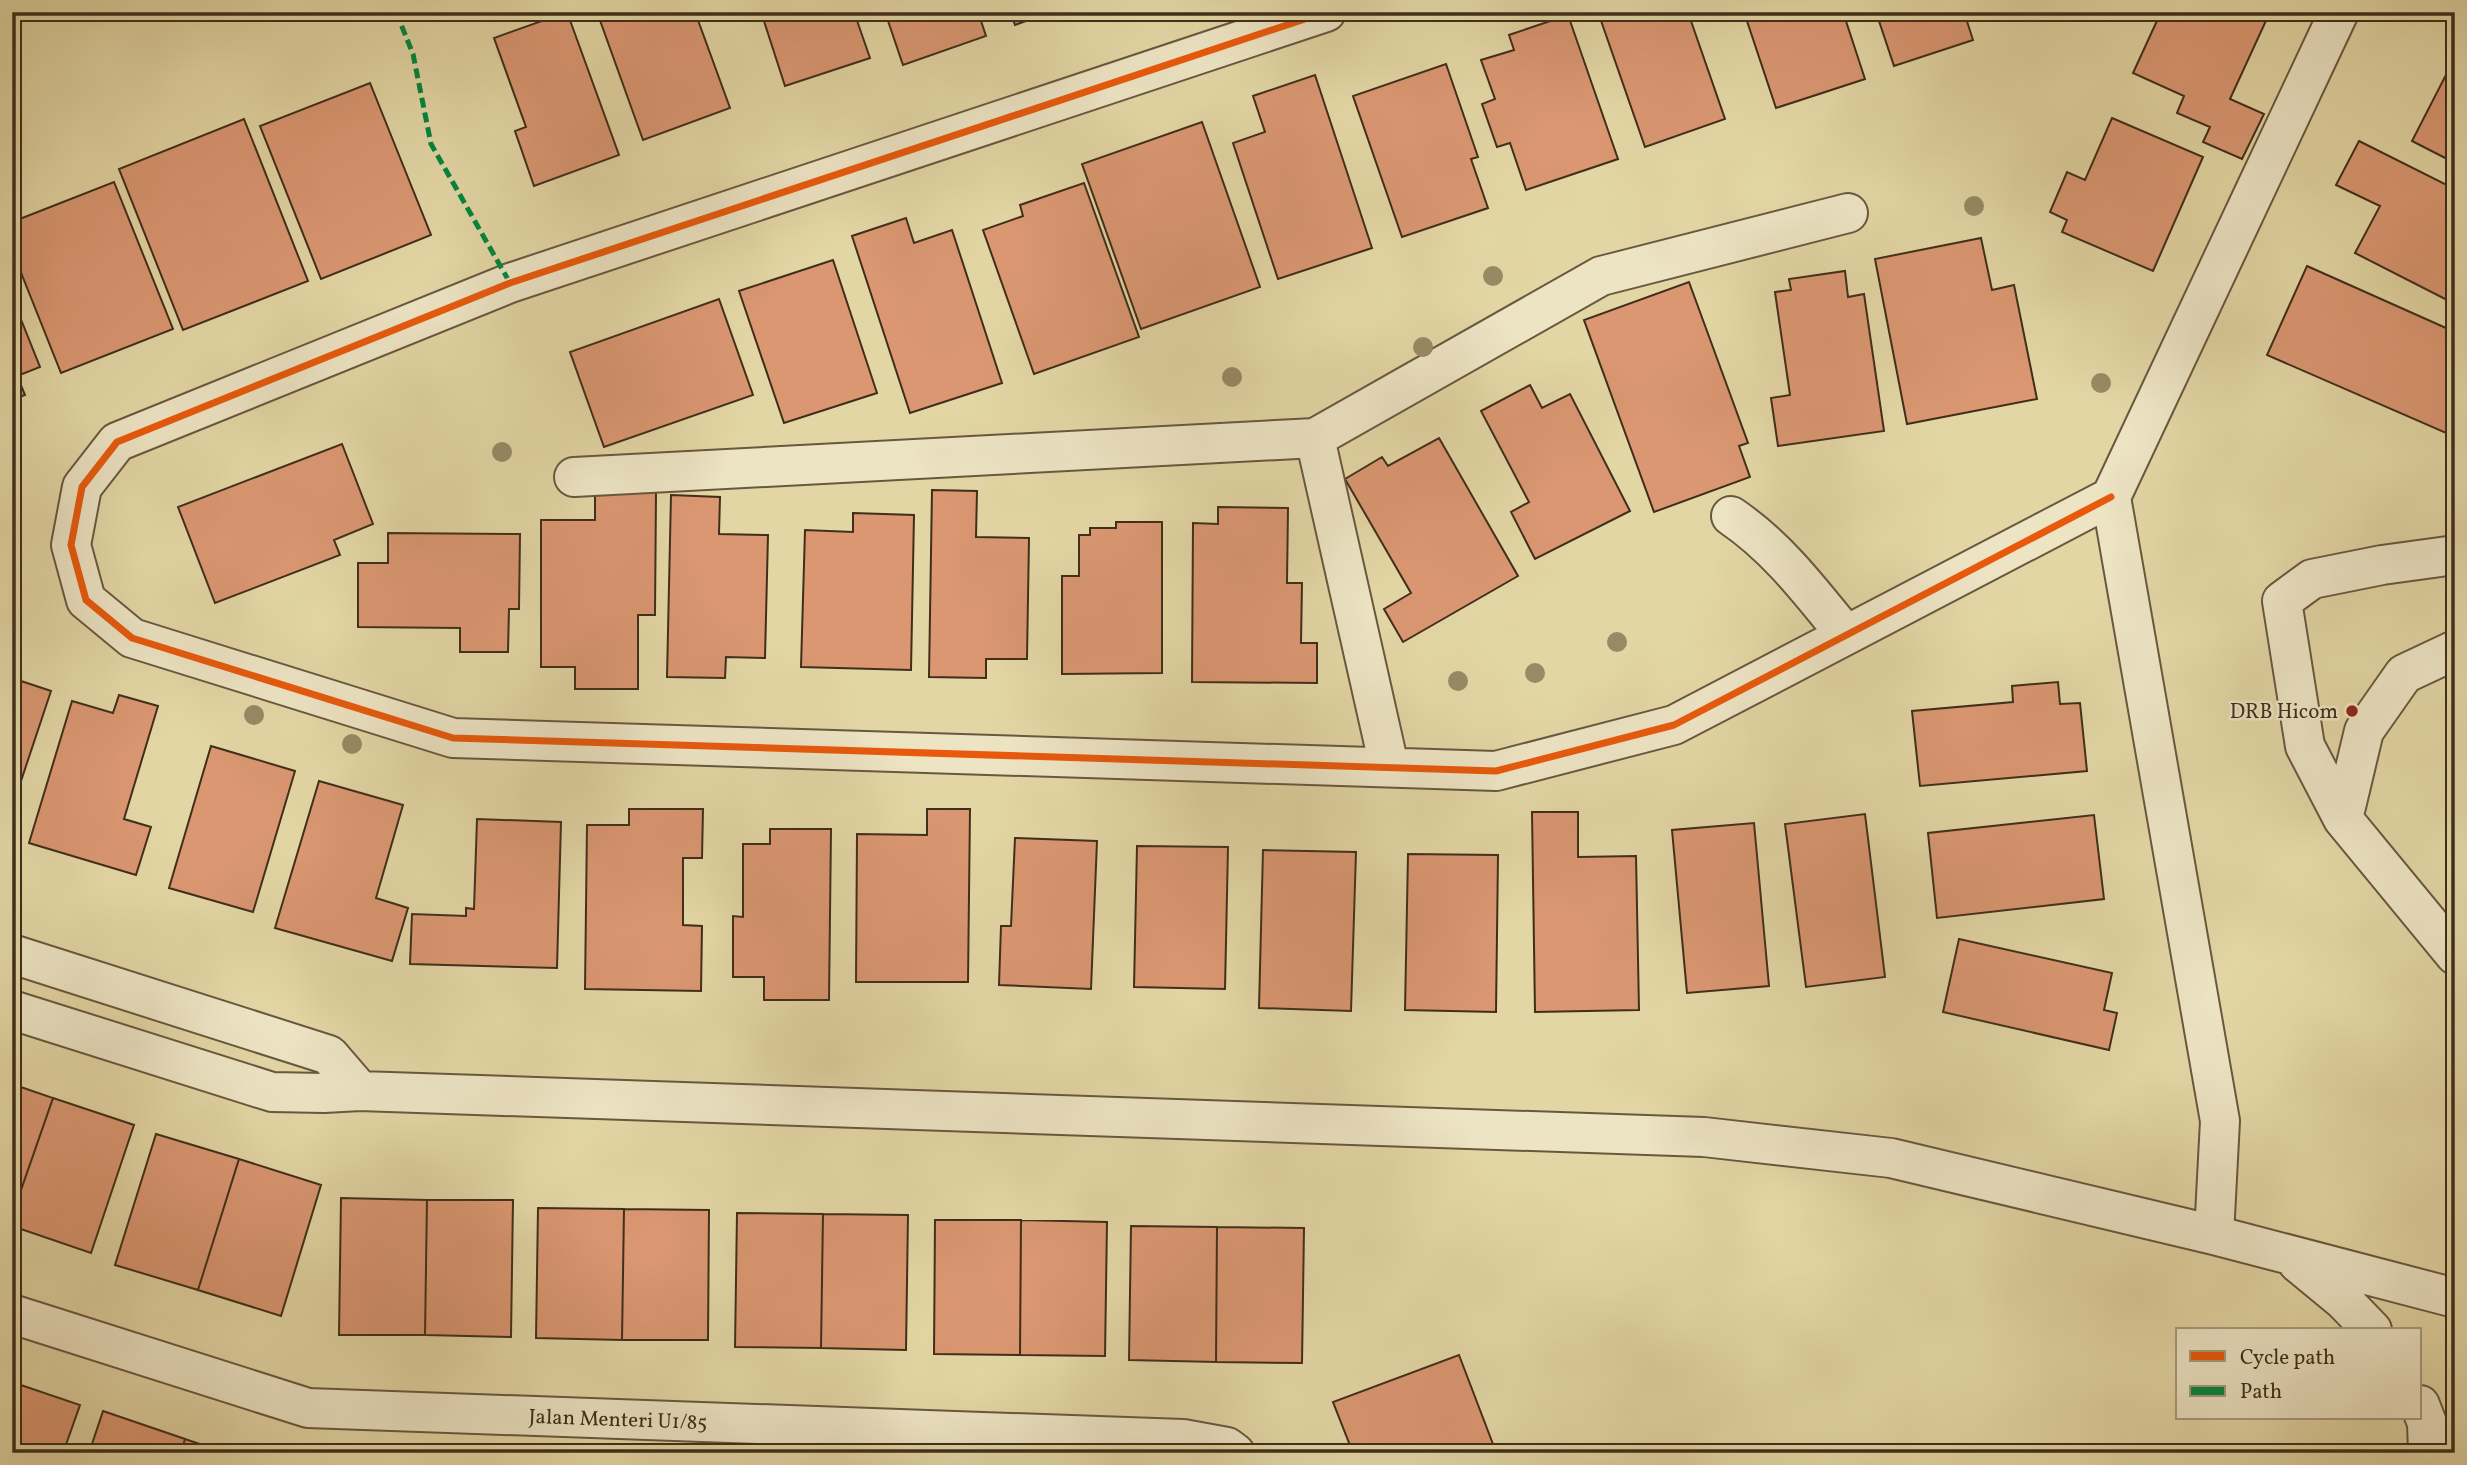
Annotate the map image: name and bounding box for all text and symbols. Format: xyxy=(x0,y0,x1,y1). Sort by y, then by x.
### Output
place label: DRB Hicom xyxy=(2230,698,2338,727)
marker: DRB Hicom xyxy=(2344,703,2360,719)
legend xyxy=(2176,1328,2422,1420)
text: Cycle path xyxy=(2240,1344,2335,1373)
text: Path xyxy=(2240,1378,2282,1407)
street label: Jalan Menteri U1/85 xyxy=(528,1403,708,1438)

